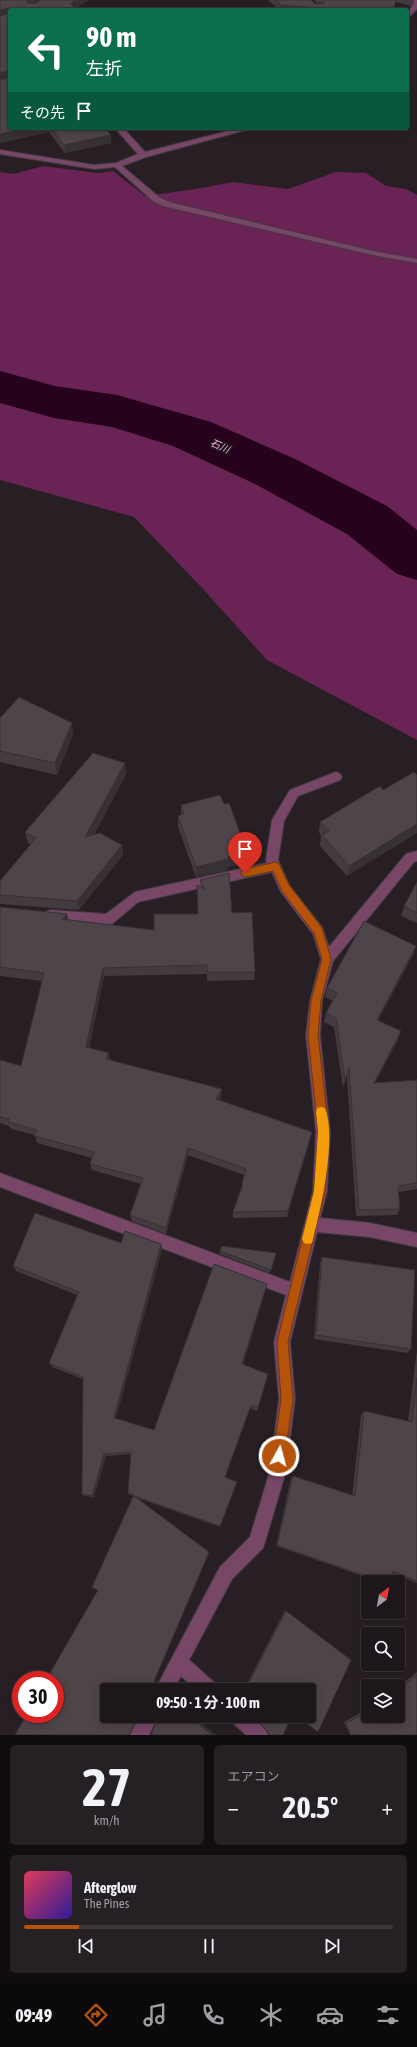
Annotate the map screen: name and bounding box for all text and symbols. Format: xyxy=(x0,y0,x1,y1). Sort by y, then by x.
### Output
text: 90 m xyxy=(86,21,136,53)
icon: left xyxy=(20,24,72,76)
text: 左折 xyxy=(86,58,122,79)
icon: arrive xyxy=(73,100,95,122)
text: その先 xyxy=(20,104,65,121)
water label: 石川 xyxy=(209,437,232,455)
pin xyxy=(228,832,262,873)
icon: arrive xyxy=(234,838,256,860)
position arrow xyxy=(258,1435,300,1477)
north arrow xyxy=(361,1575,405,1619)
map controls xyxy=(361,1575,405,1723)
button: search xyxy=(361,1627,405,1671)
speed limit sign: 30 xyxy=(12,1671,64,1723)
button: layers xyxy=(361,1679,405,1723)
text: 09:50 · 1 分 · 100 m xyxy=(156,1694,260,1711)
text: 27 xyxy=(82,1757,131,1817)
text: エアコン xyxy=(228,1769,280,1784)
text: 20.5° xyxy=(282,1790,338,1824)
text: − xyxy=(228,1794,239,1820)
text: + xyxy=(382,1794,393,1820)
text: km/h xyxy=(94,1813,120,1828)
text: Afterglow xyxy=(84,1879,137,1896)
text: The Pines xyxy=(84,1896,129,1911)
icon: previous xyxy=(75,1935,97,1957)
icon: pause xyxy=(198,1935,220,1957)
icon: next xyxy=(321,1935,343,1957)
icon: directions xyxy=(82,2001,110,2029)
icon: music xyxy=(141,2001,169,2029)
icon: phone xyxy=(199,2001,227,2029)
icon: climate xyxy=(257,2001,285,2029)
icon: car xyxy=(316,2001,344,2029)
icon: filters xyxy=(374,2001,402,2029)
text: 09:49 xyxy=(15,2005,52,2026)

